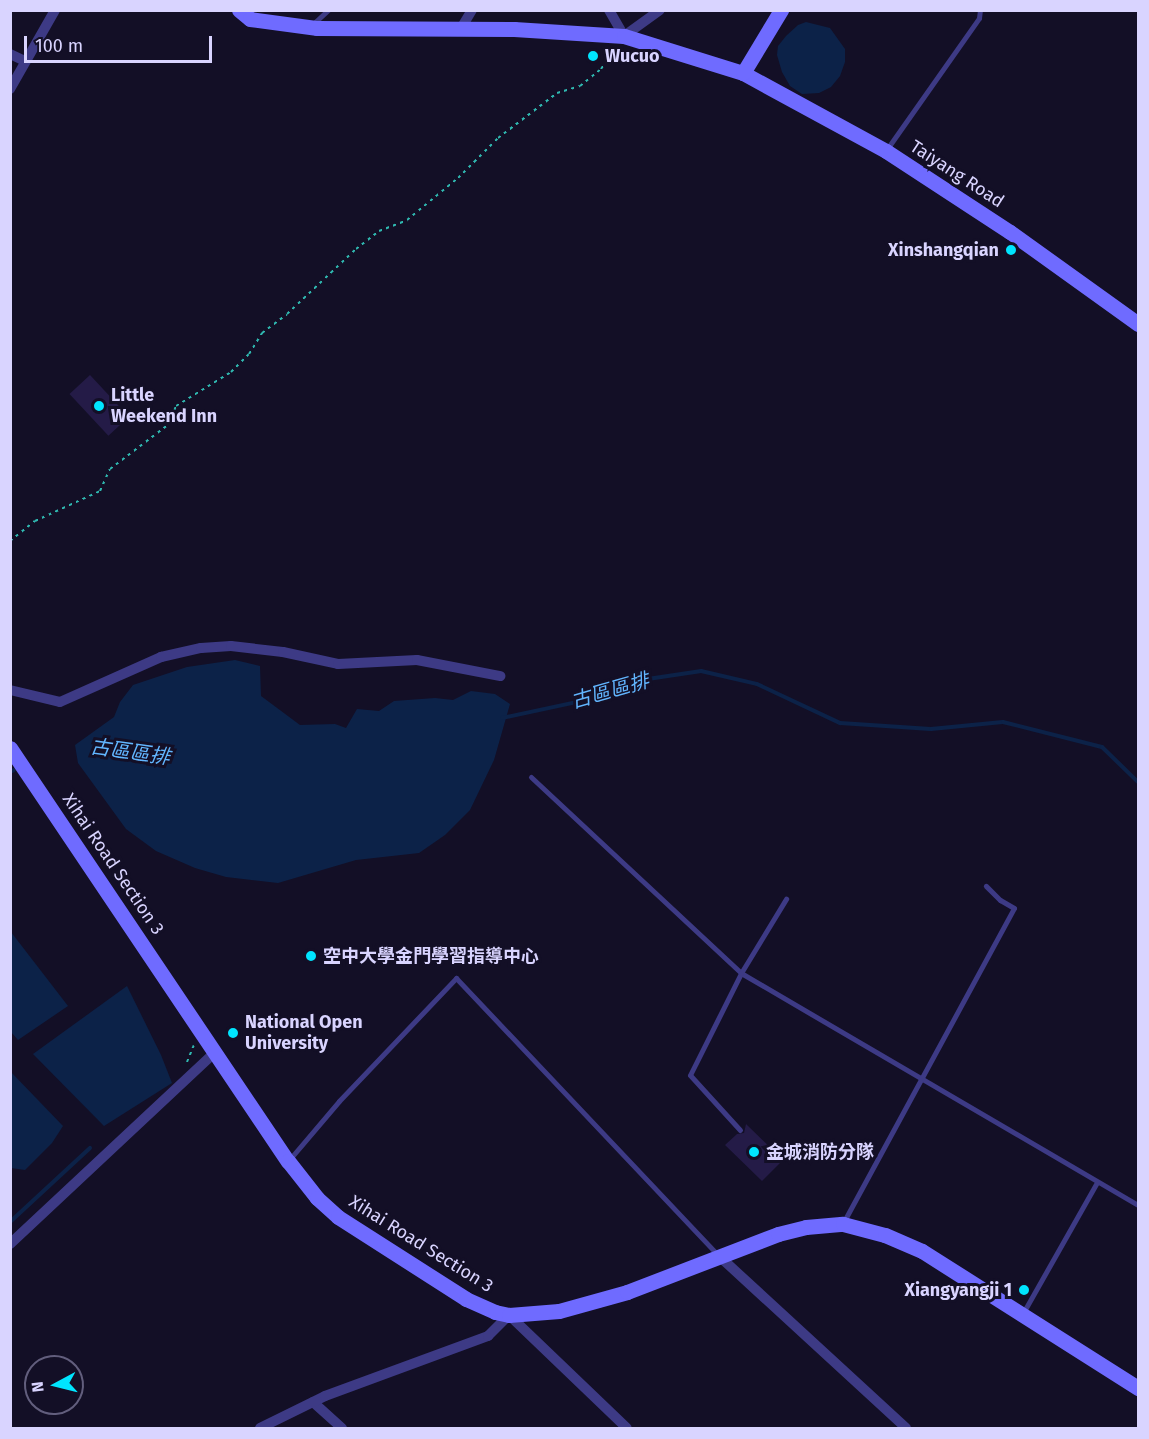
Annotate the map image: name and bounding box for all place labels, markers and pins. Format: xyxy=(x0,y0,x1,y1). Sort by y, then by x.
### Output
place label: Wucuo xyxy=(605,45,660,67)
marker: Wucuo xyxy=(586,49,600,63)
place label: Xinshangqian xyxy=(888,239,999,261)
marker: Xinshangqian xyxy=(1004,243,1018,257)
place label: Little Weekend Inn xyxy=(111,385,217,428)
marker: Little Weekend Inn xyxy=(92,399,106,413)
place label: 空中大學金門學習指導中心 xyxy=(323,945,539,967)
marker: 空中大學金門學習指導中心 xyxy=(304,949,318,963)
place label: National Open University xyxy=(245,1012,363,1054)
marker: National Open University xyxy=(226,1026,240,1040)
place label: 金城消防分隊 xyxy=(766,1141,874,1163)
marker: 金城消防分隊 xyxy=(747,1145,761,1159)
place label: Xiangyangji 1 xyxy=(904,1279,1012,1301)
marker: Xiangyangji 1 xyxy=(1017,1283,1031,1297)

